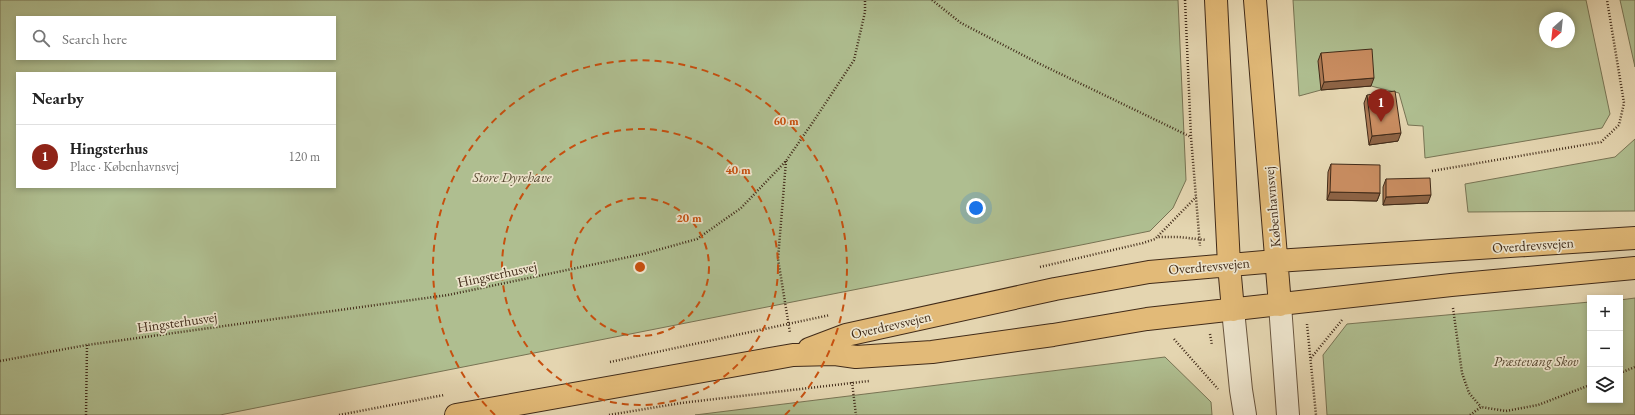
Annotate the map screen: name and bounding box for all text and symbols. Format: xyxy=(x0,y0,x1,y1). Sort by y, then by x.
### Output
north arrow xyxy=(1539,12,1575,48)
search box xyxy=(16,16,336,60)
icon: search xyxy=(30,27,52,49)
text: Search here xyxy=(62,29,127,48)
text: Nearby xyxy=(32,87,84,109)
pin: 1 xyxy=(1368,89,1394,122)
text: 60 m xyxy=(773,113,799,129)
text: Hingsterhus xyxy=(70,139,148,158)
text: 1 xyxy=(42,148,48,165)
text: 120 m xyxy=(289,148,320,165)
text: Place · Københavnsvej xyxy=(70,158,179,175)
text: 40 m xyxy=(725,162,751,178)
street label: Københavnsvej xyxy=(1259,166,1285,248)
park label: Store Dyrehave xyxy=(472,168,552,186)
your location xyxy=(966,198,986,218)
text: 20 m xyxy=(676,210,702,226)
street label: Overdrevsvejen xyxy=(1492,233,1575,257)
street label: Overdrevsvejen xyxy=(1168,253,1251,279)
street label: Hingsterhusvej xyxy=(456,257,538,291)
centre of rings xyxy=(633,260,647,274)
map controls xyxy=(1587,295,1623,403)
button: + xyxy=(1587,295,1623,331)
street label: Hingsterhusvej xyxy=(136,307,218,337)
street label: Overdrevsvejen xyxy=(849,307,933,343)
button: − xyxy=(1587,331,1623,367)
park label: Præstevang Skov xyxy=(1494,352,1579,370)
button: layers xyxy=(1587,367,1623,403)

